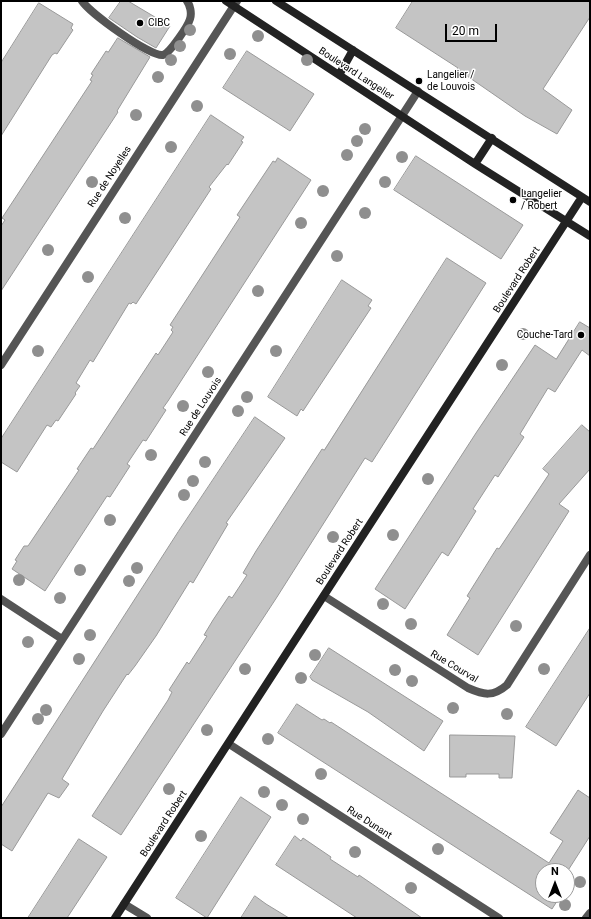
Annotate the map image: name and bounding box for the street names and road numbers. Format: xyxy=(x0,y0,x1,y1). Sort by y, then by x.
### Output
street label: Boulevard Langelier xyxy=(316,45,396,103)
street label: Rue de Noyelles xyxy=(86,144,134,210)
street label: Boulevard Robert xyxy=(491,245,543,315)
street label: Rue de Louvois xyxy=(178,375,224,439)
street label: Boulevard Robert xyxy=(314,517,366,587)
street label: Rue Courval xyxy=(428,648,480,686)
street label: Boulevard Robert xyxy=(138,789,190,859)
street label: Rue Dunant xyxy=(344,804,394,842)

